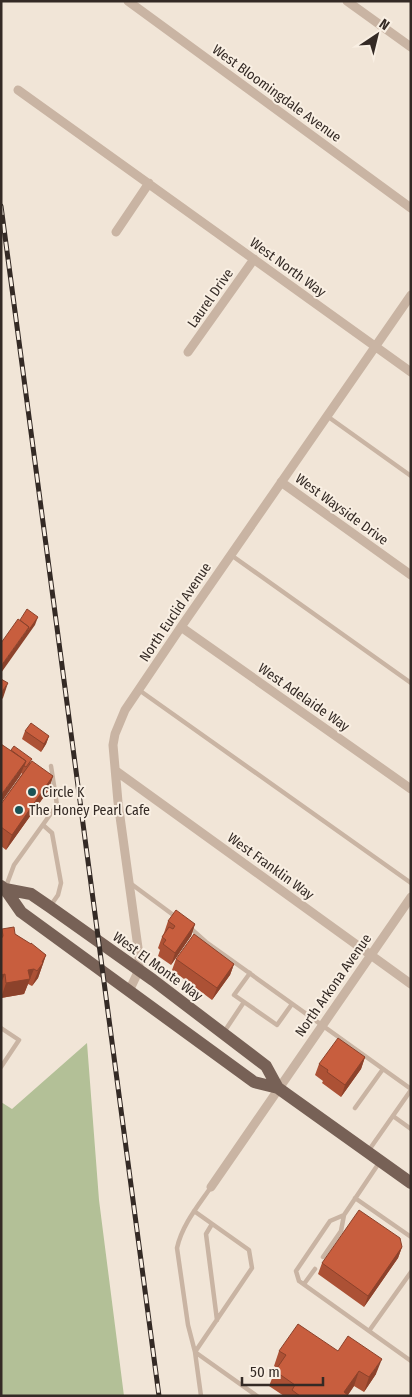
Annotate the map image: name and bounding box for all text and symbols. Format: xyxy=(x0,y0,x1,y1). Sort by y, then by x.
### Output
north arrow xyxy=(352,10,402,60)
text: N xyxy=(376,15,392,34)
street label: West Bloomingdale Avenue xyxy=(209,41,345,146)
street label: West North Way xyxy=(246,234,330,301)
street label: Laurel Drive xyxy=(184,265,237,331)
street label: West Wayside Drive xyxy=(292,470,392,549)
street label: North Euclid Avenue xyxy=(136,559,215,665)
street label: West Adelaide Way xyxy=(255,660,353,736)
place label: Circle K xyxy=(42,784,85,801)
marker: Circle K xyxy=(26,786,38,798)
place label: The Honey Pearl Cafe xyxy=(29,802,150,819)
marker: The Honey Pearl Cafe xyxy=(13,804,25,816)
street label: West Franklin Way xyxy=(224,829,318,904)
street label: West El Monte Way xyxy=(110,928,207,1005)
street label: North Arkona Avenue xyxy=(292,931,375,1040)
scale bar xyxy=(242,1354,323,1386)
text: 50 m xyxy=(250,1363,280,1381)

